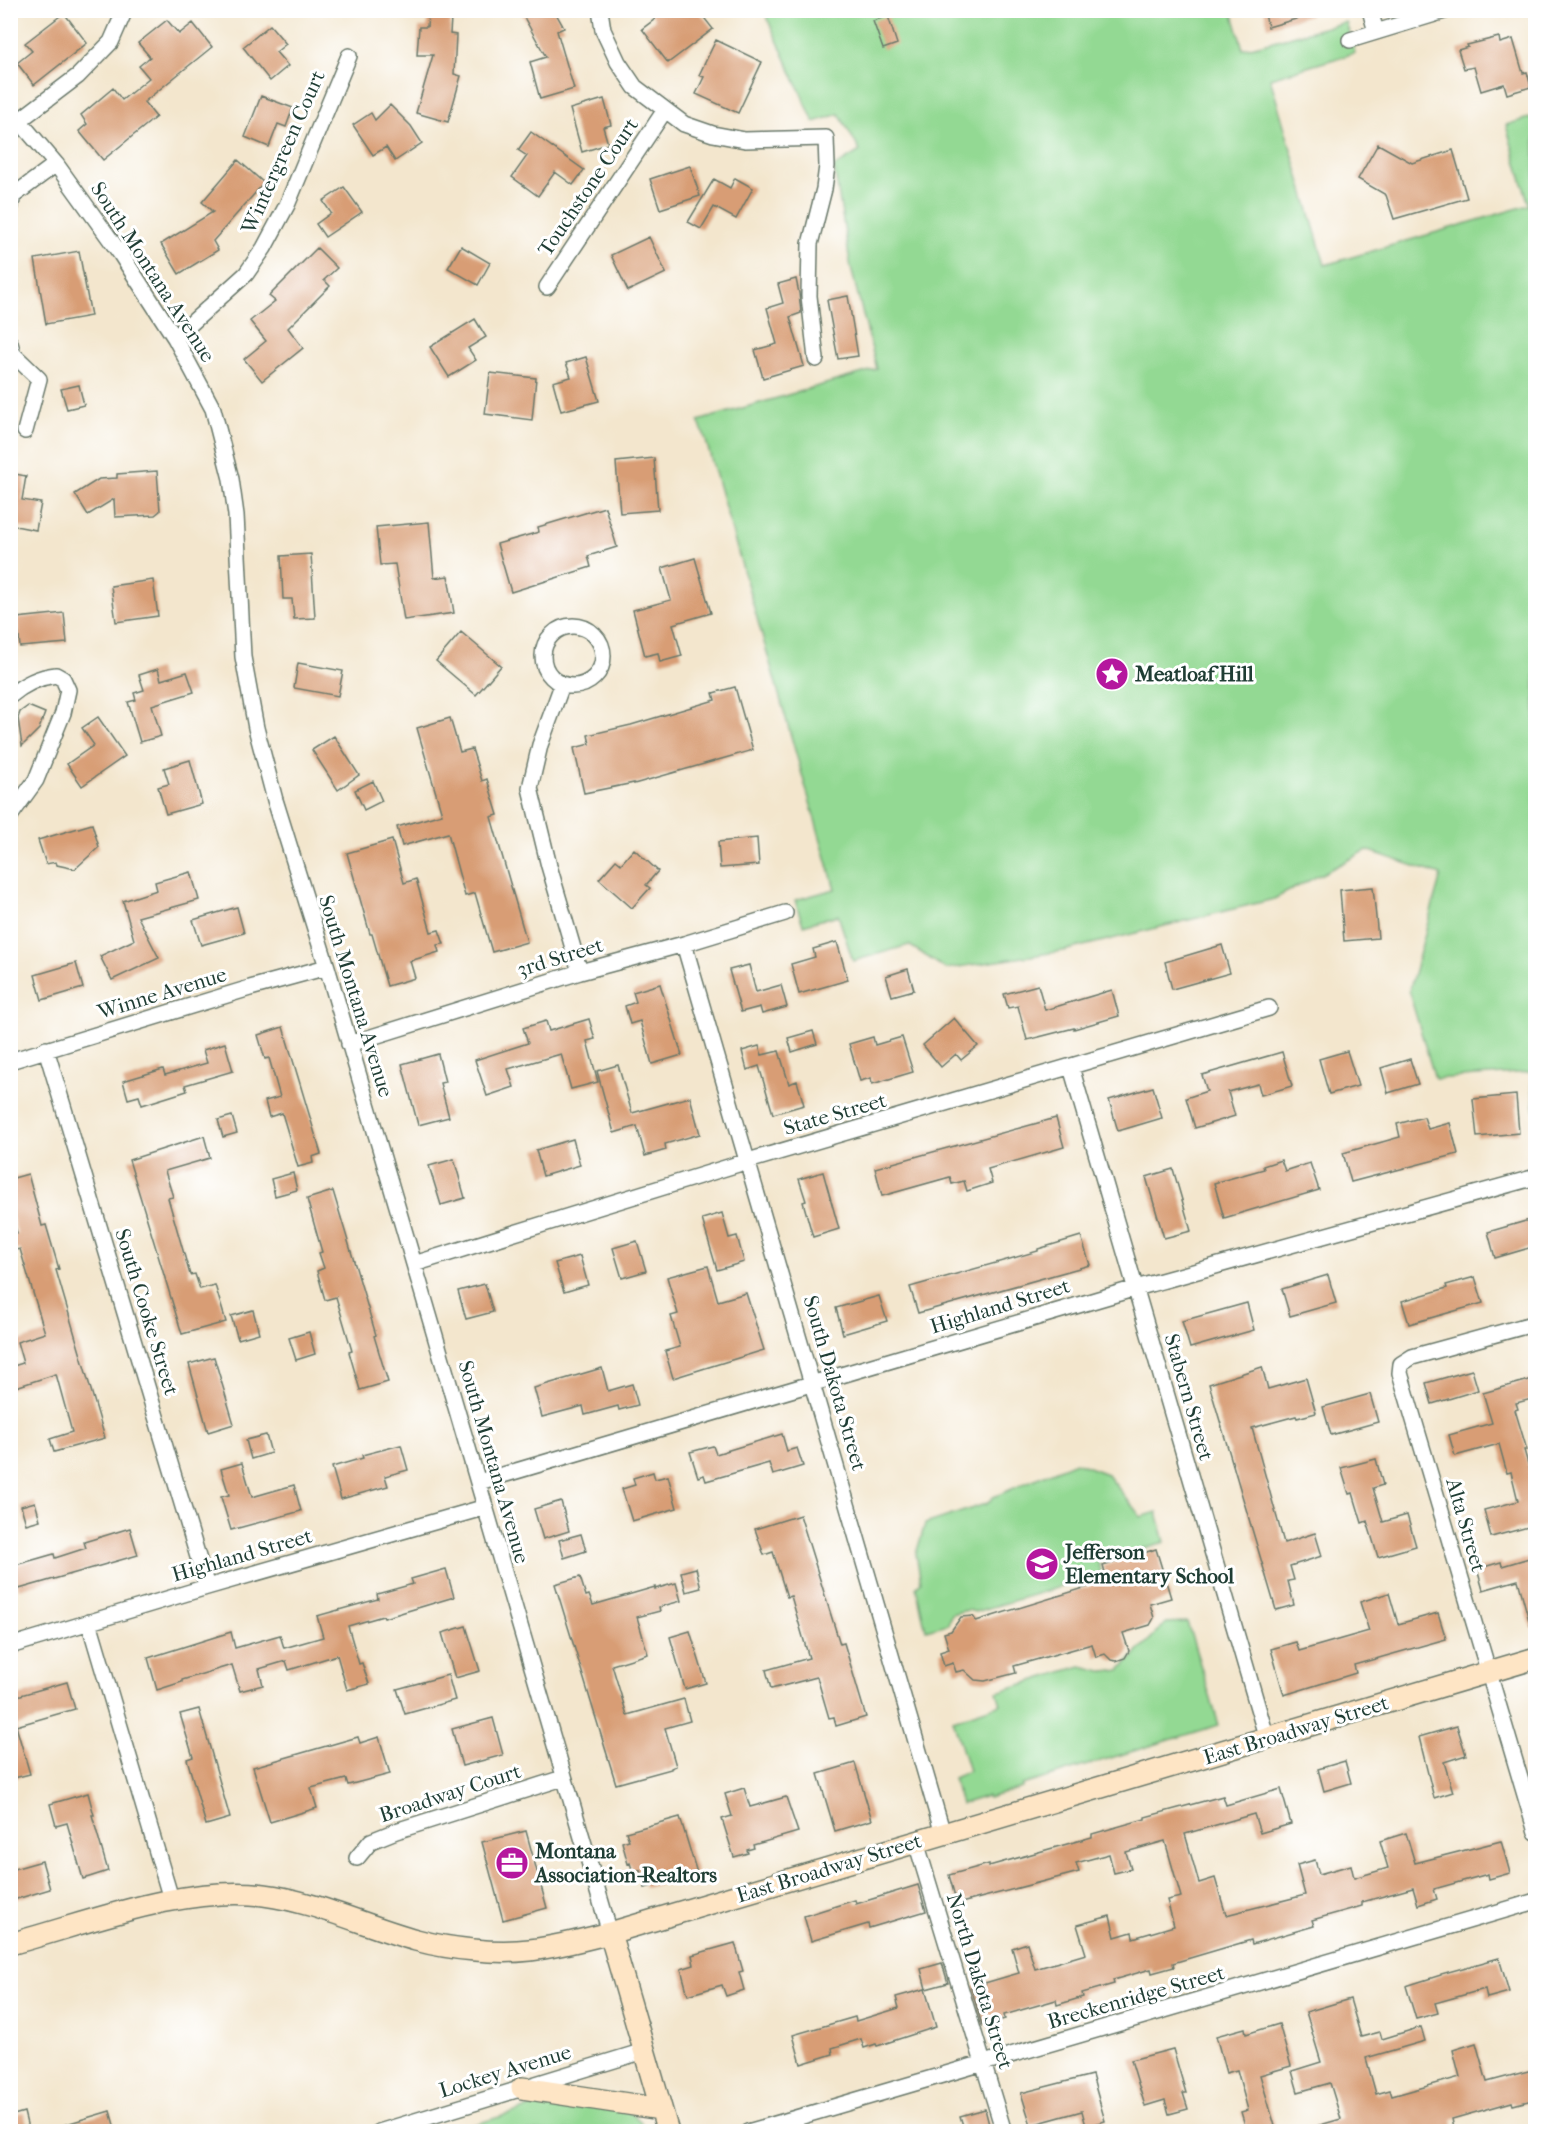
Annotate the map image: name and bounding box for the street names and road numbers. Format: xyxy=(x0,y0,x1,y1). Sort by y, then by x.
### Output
street label: Wintergreen Court xyxy=(236,66,330,238)
street label: Touchstone Court xyxy=(533,113,643,261)
street label: South Montana Avenue xyxy=(86,177,220,367)
street label: South Montana Avenue xyxy=(314,892,398,1100)
street label: 3rd Street xyxy=(514,932,606,981)
street label: Winne Avenue xyxy=(94,962,229,1024)
street label: State Street xyxy=(781,1088,890,1140)
street label: South Cooke Street xyxy=(110,1226,184,1399)
street label: Highland Street xyxy=(927,1273,1073,1339)
street label: South Dakota Street xyxy=(799,1293,872,1474)
street label: Stabern Street xyxy=(1159,1331,1219,1464)
street label: South Montana Avenue xyxy=(454,1358,534,1566)
street label: Alta Street xyxy=(1441,1474,1491,1575)
street label: Highland Street xyxy=(169,1523,315,1586)
street label: East Broadway Street xyxy=(1201,1690,1392,1770)
street label: Broadway Court xyxy=(376,1759,524,1827)
street label: East Broadway Street xyxy=(734,1828,925,1908)
street label: North Dakota Street xyxy=(942,1890,1018,2072)
street label: Breckenridge Street xyxy=(1045,1960,1228,2034)
street label: Lockey Avenue xyxy=(436,2040,574,2102)

